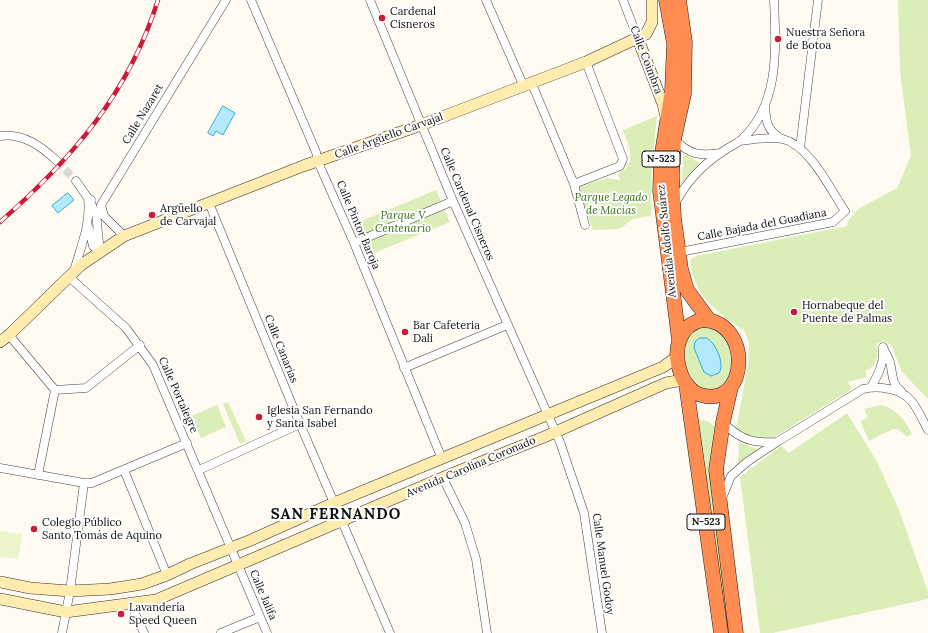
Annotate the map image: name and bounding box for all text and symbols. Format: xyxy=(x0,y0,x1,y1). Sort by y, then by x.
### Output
place label: Cardenal Cisneros xyxy=(390,5,436,31)
marker: Cardenal Cisneros xyxy=(377,13,387,23)
street label: Calle Coimbra xyxy=(627,24,665,96)
place label: Nuestra Señora de Botoa xyxy=(786,26,865,52)
marker: Nuestra Señora de Botoa xyxy=(773,34,783,44)
street label: Calle Nazaret xyxy=(120,81,166,147)
street label: Calle Argüello Carvajal xyxy=(333,110,445,162)
street label: Calle Cardenal Cisneros xyxy=(437,145,497,263)
road number: N-523 xyxy=(642,151,680,167)
street label: Calle Pintor Baroja xyxy=(333,179,383,271)
street label: Avenida Adolfo Suárez xyxy=(654,184,680,298)
park label: Parque Legado de Macías xyxy=(575,191,647,217)
place label: Argüello de Carvajal xyxy=(160,202,216,228)
street label: Calle Bajada del Guadiana xyxy=(696,206,828,244)
park label: Parque V Centenario xyxy=(375,209,431,235)
marker: Argüello de Carvajal xyxy=(147,210,157,220)
place label: Hornabeque del Puente de Palmas xyxy=(802,299,892,325)
marker: Hornabeque del Puente de Palmas xyxy=(789,307,799,317)
street label: Calle Canarias xyxy=(261,313,301,385)
place label: Bar Cafeteria Dali xyxy=(413,319,480,345)
marker: Bar Cafeteria Dali xyxy=(400,327,410,337)
street label: Calle Portalegre xyxy=(155,355,201,435)
place label: Iglesia San Fernando y Santa Isabel xyxy=(267,404,373,430)
marker: Iglesia San Fernando y Santa Isabel xyxy=(254,412,264,422)
street label: Avenida Carolina Coronado xyxy=(404,434,538,500)
district label: SAN FERNANDO xyxy=(271,506,401,524)
street label: Calle Manuel Godoy xyxy=(589,512,617,616)
road number: N-523 xyxy=(687,514,725,530)
place label: Colegio Público Santo Tomás de Aquino xyxy=(42,516,162,542)
marker: Colegio Público Santo Tomás de Aquino xyxy=(29,524,39,534)
street label: Calle Jalifa xyxy=(247,568,279,622)
place label: Lavandería Speed Queen xyxy=(129,601,197,627)
marker: Lavandería Speed Queen xyxy=(116,609,126,619)

